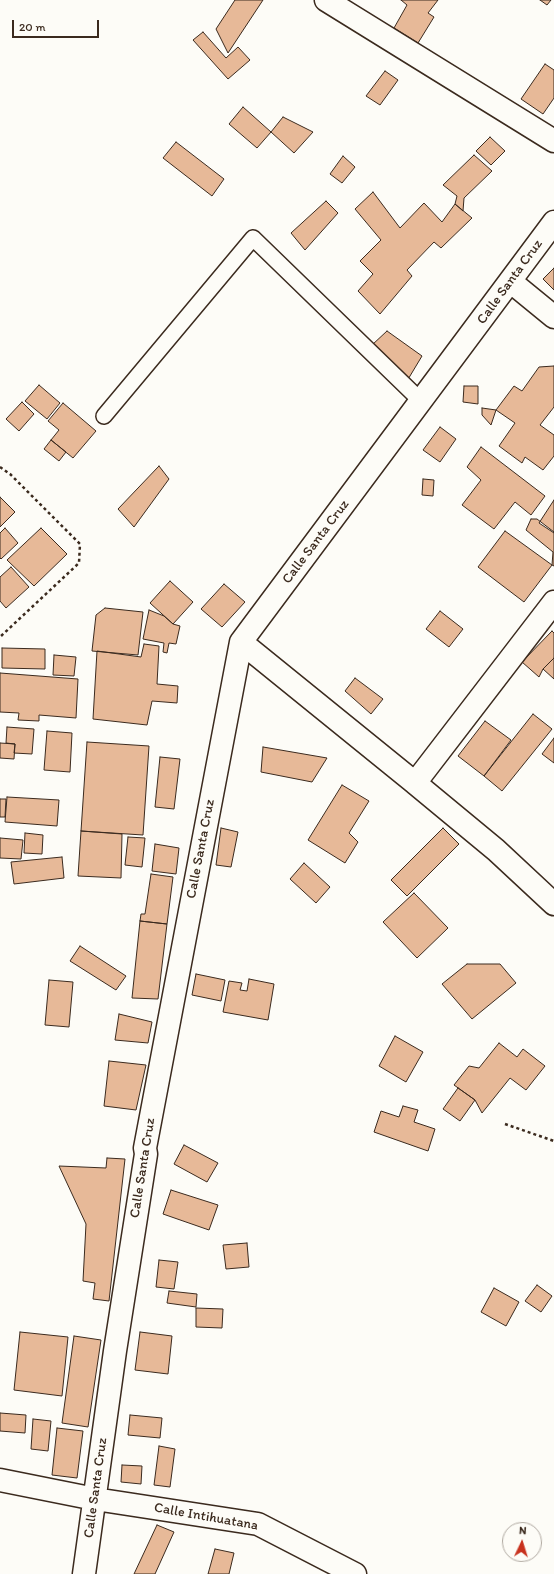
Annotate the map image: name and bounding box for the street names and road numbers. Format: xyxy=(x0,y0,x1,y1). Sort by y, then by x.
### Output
street label: Calle Santa Cruz xyxy=(474,236,546,328)
street label: Calle Santa Cruz xyxy=(279,497,353,587)
street label: Calle Santa Cruz xyxy=(183,798,219,900)
street label: Calle Santa Cruz xyxy=(127,1117,159,1219)
street label: Calle Santa Cruz xyxy=(81,1437,111,1539)
street label: Calle Intihuatana xyxy=(153,1500,259,1534)

